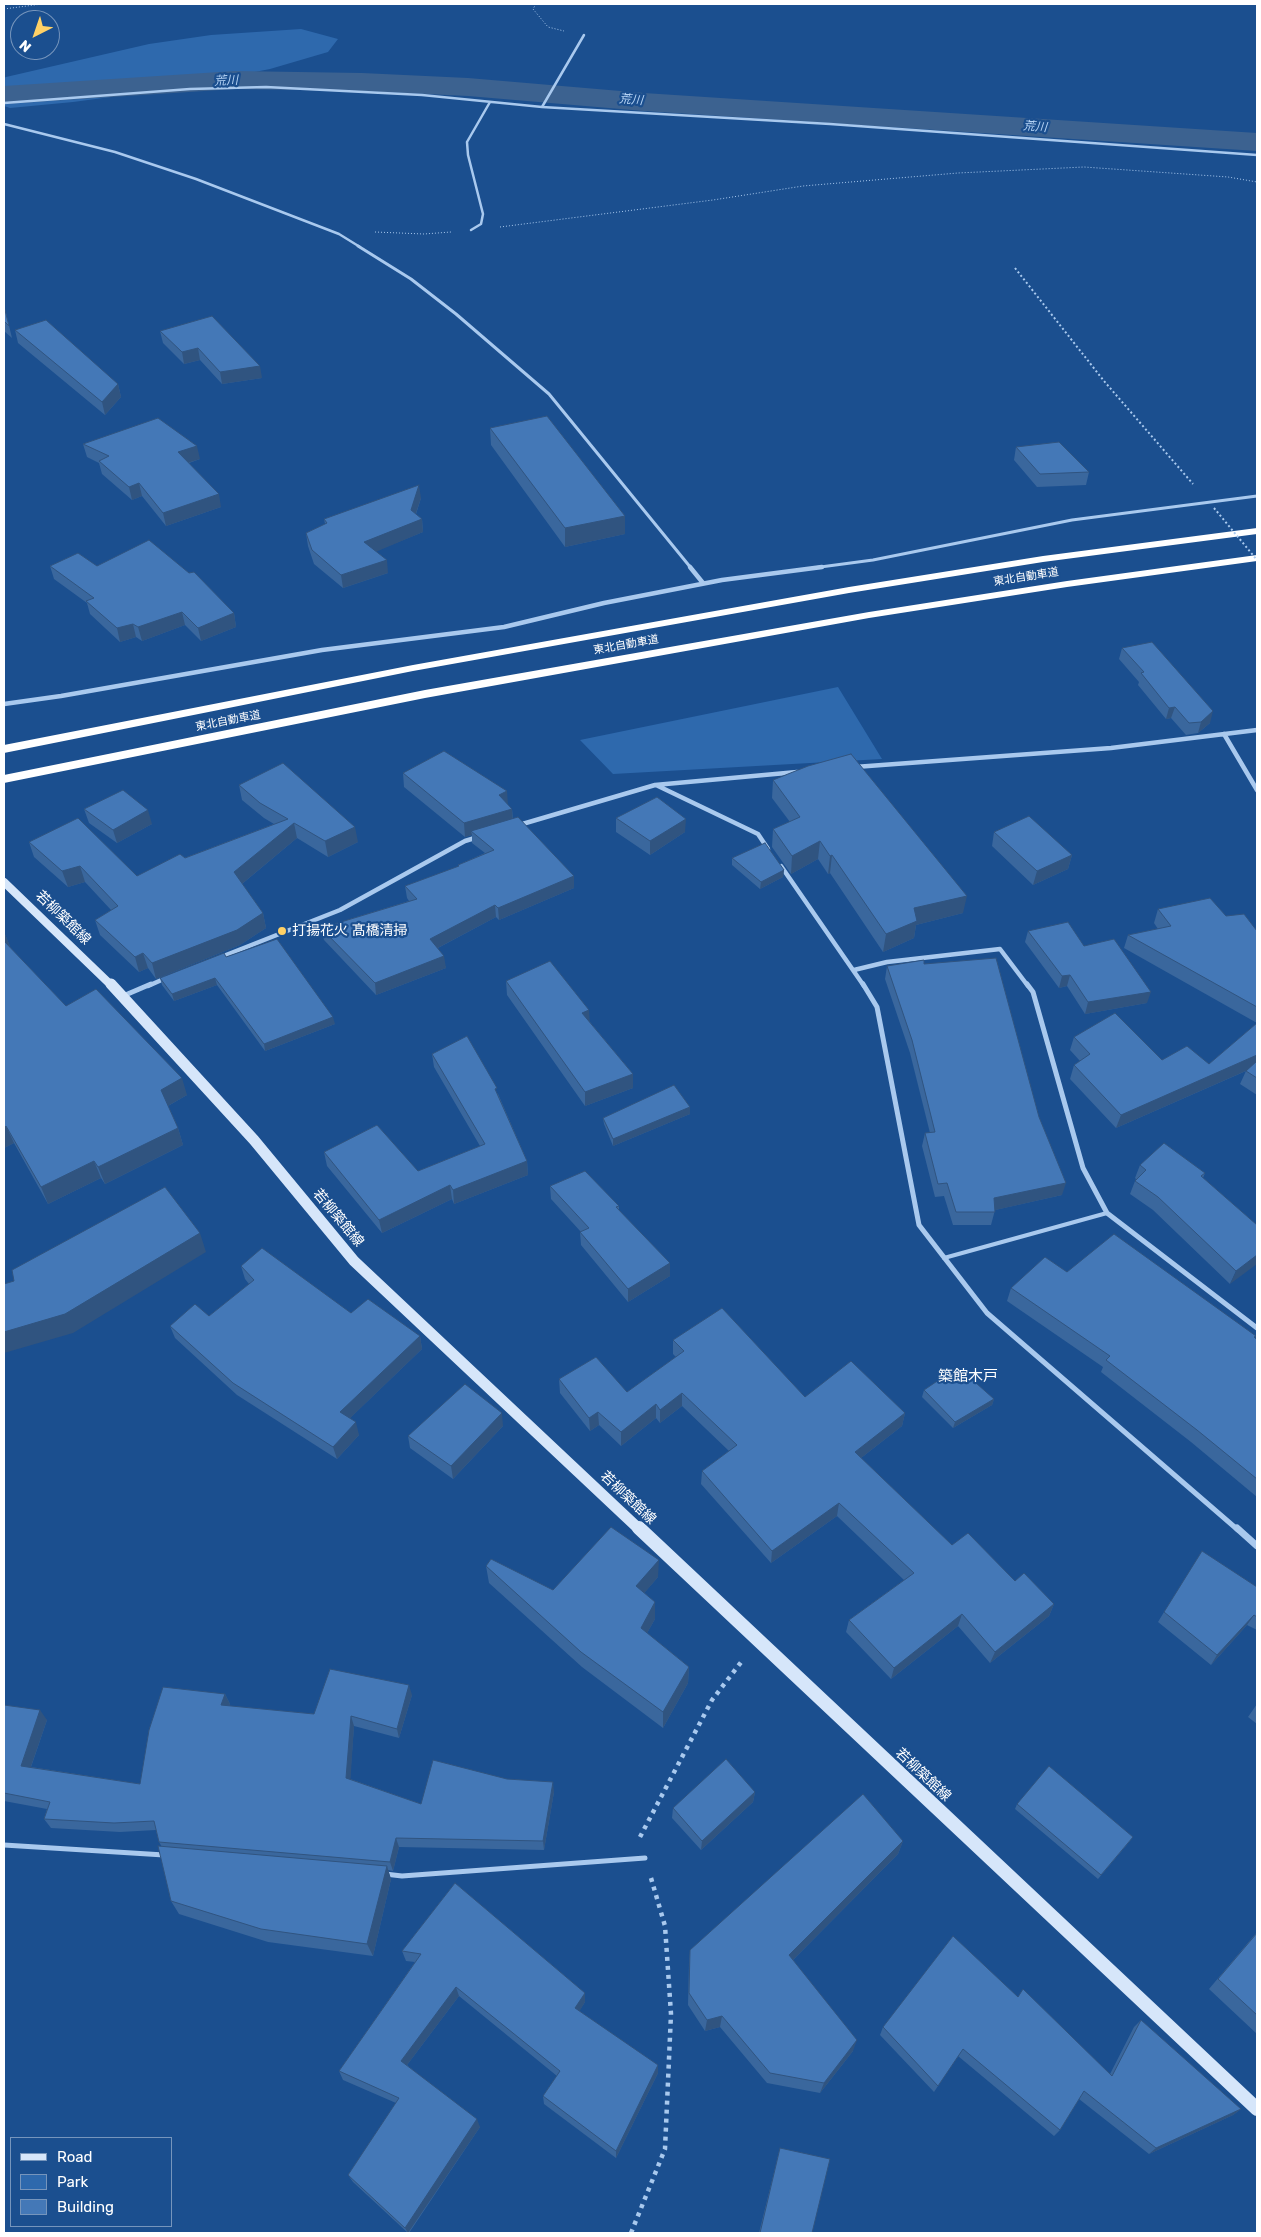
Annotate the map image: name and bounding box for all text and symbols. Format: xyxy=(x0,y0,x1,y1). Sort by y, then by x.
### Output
north arrow xyxy=(10,10,60,60)
text: N xyxy=(16,36,35,56)
water label: 荒川 xyxy=(214,73,238,89)
water label: 荒川 xyxy=(619,92,643,108)
water label: 荒川 xyxy=(1023,119,1047,135)
street label: 東北自動車道 xyxy=(992,565,1060,589)
street label: 東北自動車道 xyxy=(592,633,660,657)
street label: 東北自動車道 xyxy=(194,708,262,734)
street label: 若柳築館線 xyxy=(32,888,94,948)
place label: 打揚花火 髙橋清掃 xyxy=(292,923,407,939)
marker: 打揚花火 髙橋清掃 xyxy=(276,925,288,937)
street label: 若柳築館線 xyxy=(309,1186,367,1250)
district label: 築館木戸 xyxy=(938,1368,998,1386)
street label: 若柳築館線 xyxy=(597,1468,659,1528)
street label: 若柳築館線 xyxy=(892,1745,954,1805)
legend xyxy=(10,2137,172,2227)
text: Road xyxy=(57,2148,93,2166)
text: Park xyxy=(57,2173,88,2191)
text: Building xyxy=(57,2198,114,2216)

